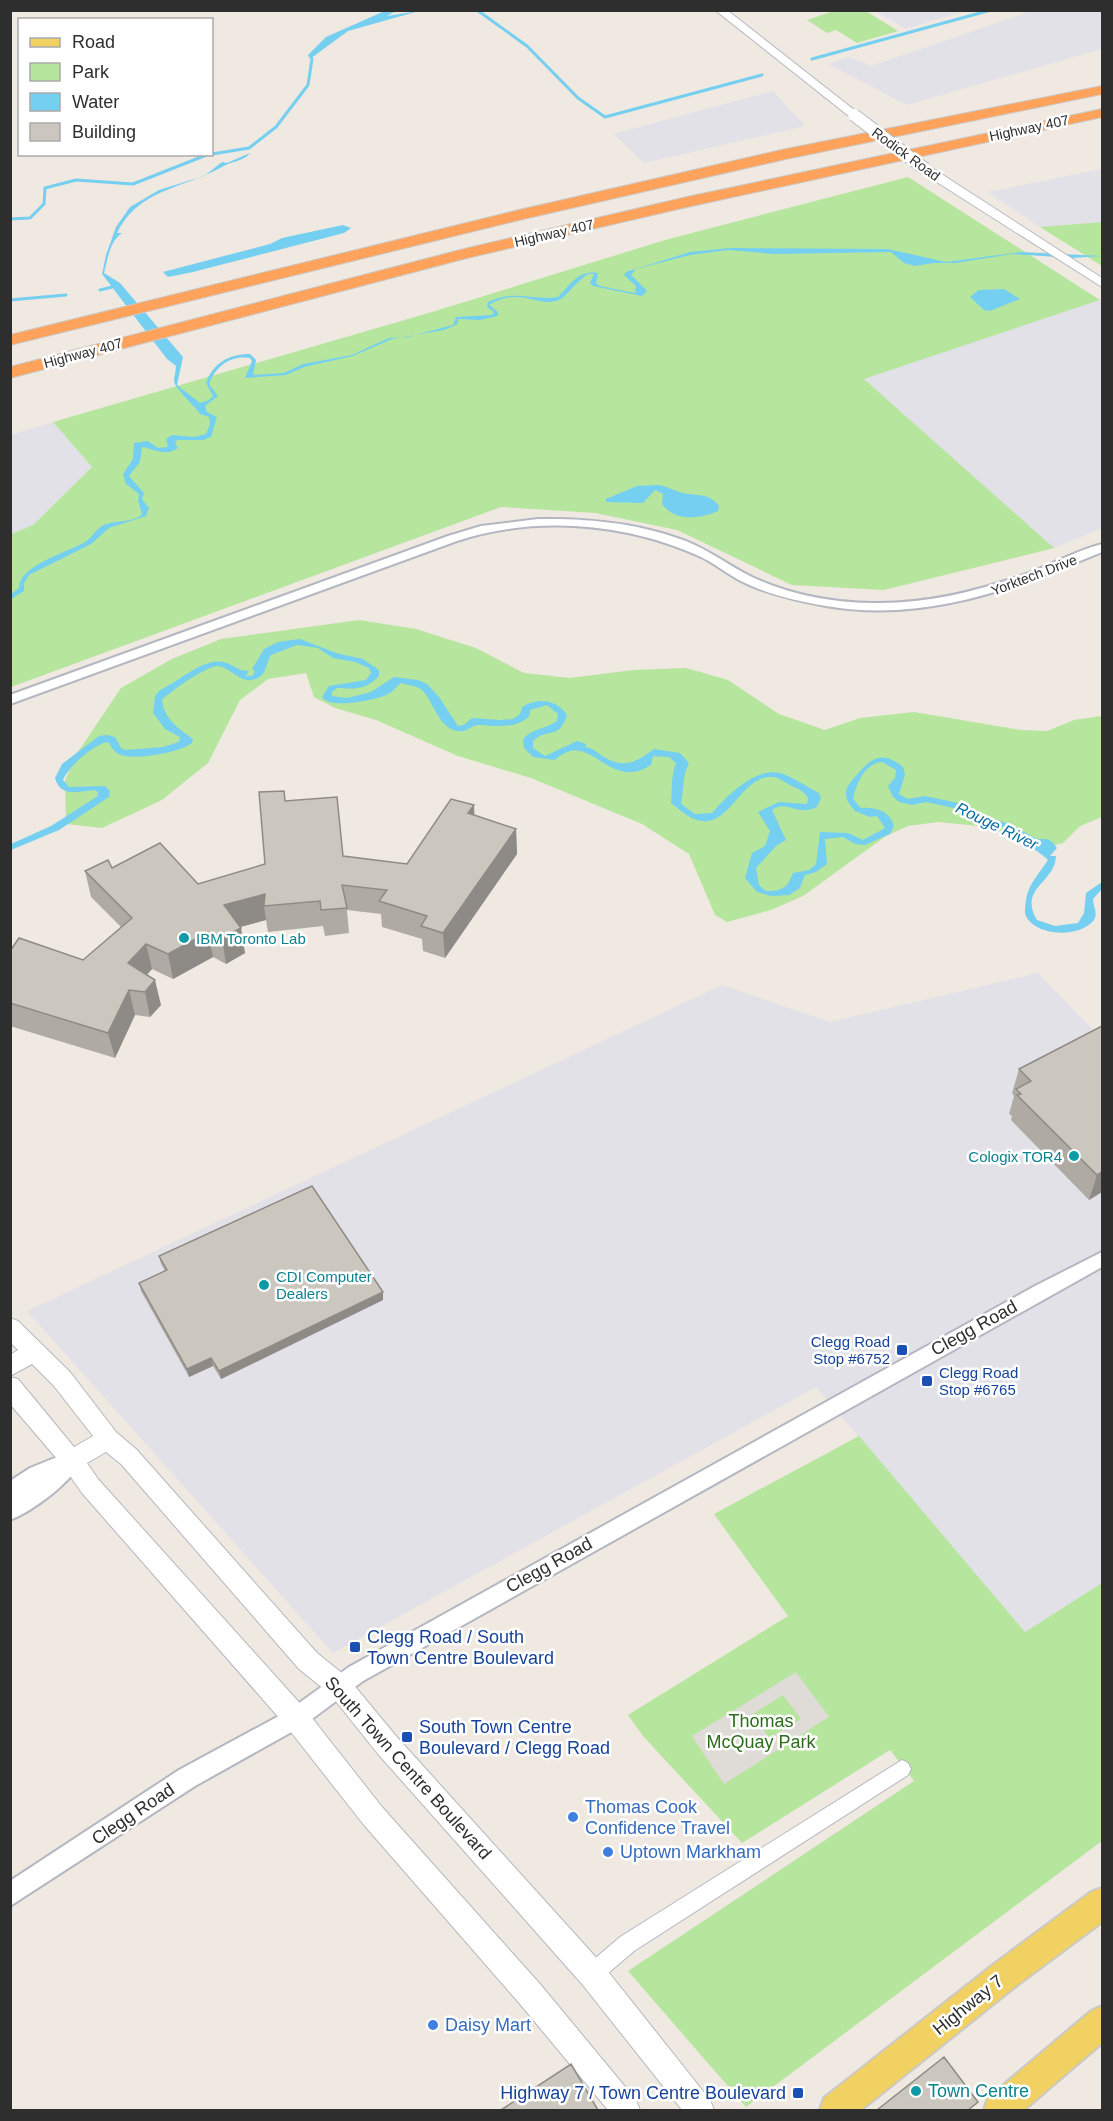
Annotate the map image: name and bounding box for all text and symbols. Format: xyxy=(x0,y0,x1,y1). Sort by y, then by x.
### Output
legend xyxy=(18,18,213,156)
text: Road xyxy=(72,32,115,52)
text: Park xyxy=(72,62,110,82)
text: Water xyxy=(72,92,119,112)
street label: Highway 407 xyxy=(988,112,1070,144)
text: Building xyxy=(72,122,136,142)
street label: Rodick Road xyxy=(869,124,943,184)
street label: Highway 407 xyxy=(513,216,595,250)
street label: Highway 407 xyxy=(42,335,124,371)
street label: Yorktech Drive xyxy=(989,551,1079,599)
water label: Rouge River xyxy=(953,799,1041,853)
place label: IBM Toronto Lab xyxy=(196,930,306,947)
marker: IBM Toronto Lab xyxy=(177,931,191,945)
place label: Cologix TOR4 xyxy=(968,1148,1062,1165)
marker: Cologix TOR4 xyxy=(1067,1149,1081,1163)
place label: CDI Computer Dealers xyxy=(276,1268,372,1302)
marker: CDI Computer Dealers xyxy=(257,1278,271,1292)
street label: Clegg Road xyxy=(928,1296,1020,1360)
place label: Clegg Road Stop #6752 xyxy=(811,1333,890,1367)
marker: Clegg Road Stop #6752 xyxy=(895,1343,909,1357)
place label: Clegg Road Stop #6765 xyxy=(939,1364,1018,1398)
marker: Clegg Road Stop #6765 xyxy=(920,1374,934,1388)
street label: Clegg Road xyxy=(503,1533,595,1597)
place label: Clegg Road / South Town Centre Boulevard xyxy=(367,1627,554,1668)
marker: Clegg Road / South Town Centre Boulevard xyxy=(348,1640,362,1654)
street label: South Town Centre Boulevard xyxy=(321,1673,495,1863)
park label: Thomas McQuay Park xyxy=(706,1711,817,1752)
place label: South Town Centre Boulevard / Clegg Road xyxy=(419,1717,610,1758)
marker: South Town Centre Boulevard / Clegg Road xyxy=(400,1730,414,1744)
street label: Clegg Road xyxy=(88,1779,178,1849)
place label: Thomas Cook Confidence Travel xyxy=(585,1797,730,1838)
marker: Thomas Cook Confidence Travel xyxy=(566,1810,580,1824)
place label: Uptown Markham xyxy=(620,1842,761,1862)
marker: Uptown Markham xyxy=(601,1845,615,1859)
street label: Highway 7 xyxy=(929,1971,1007,2039)
place label: Daisy Mart xyxy=(445,2015,531,2035)
marker: Daisy Mart xyxy=(426,2018,440,2032)
place label: Town Centre xyxy=(928,2081,1029,2101)
place label: Highway 7 / Town Centre Boulevard xyxy=(500,2083,786,2103)
marker: Town Centre xyxy=(909,2084,923,2098)
marker: Highway 7 / Town Centre Boulevard xyxy=(791,2086,805,2100)

